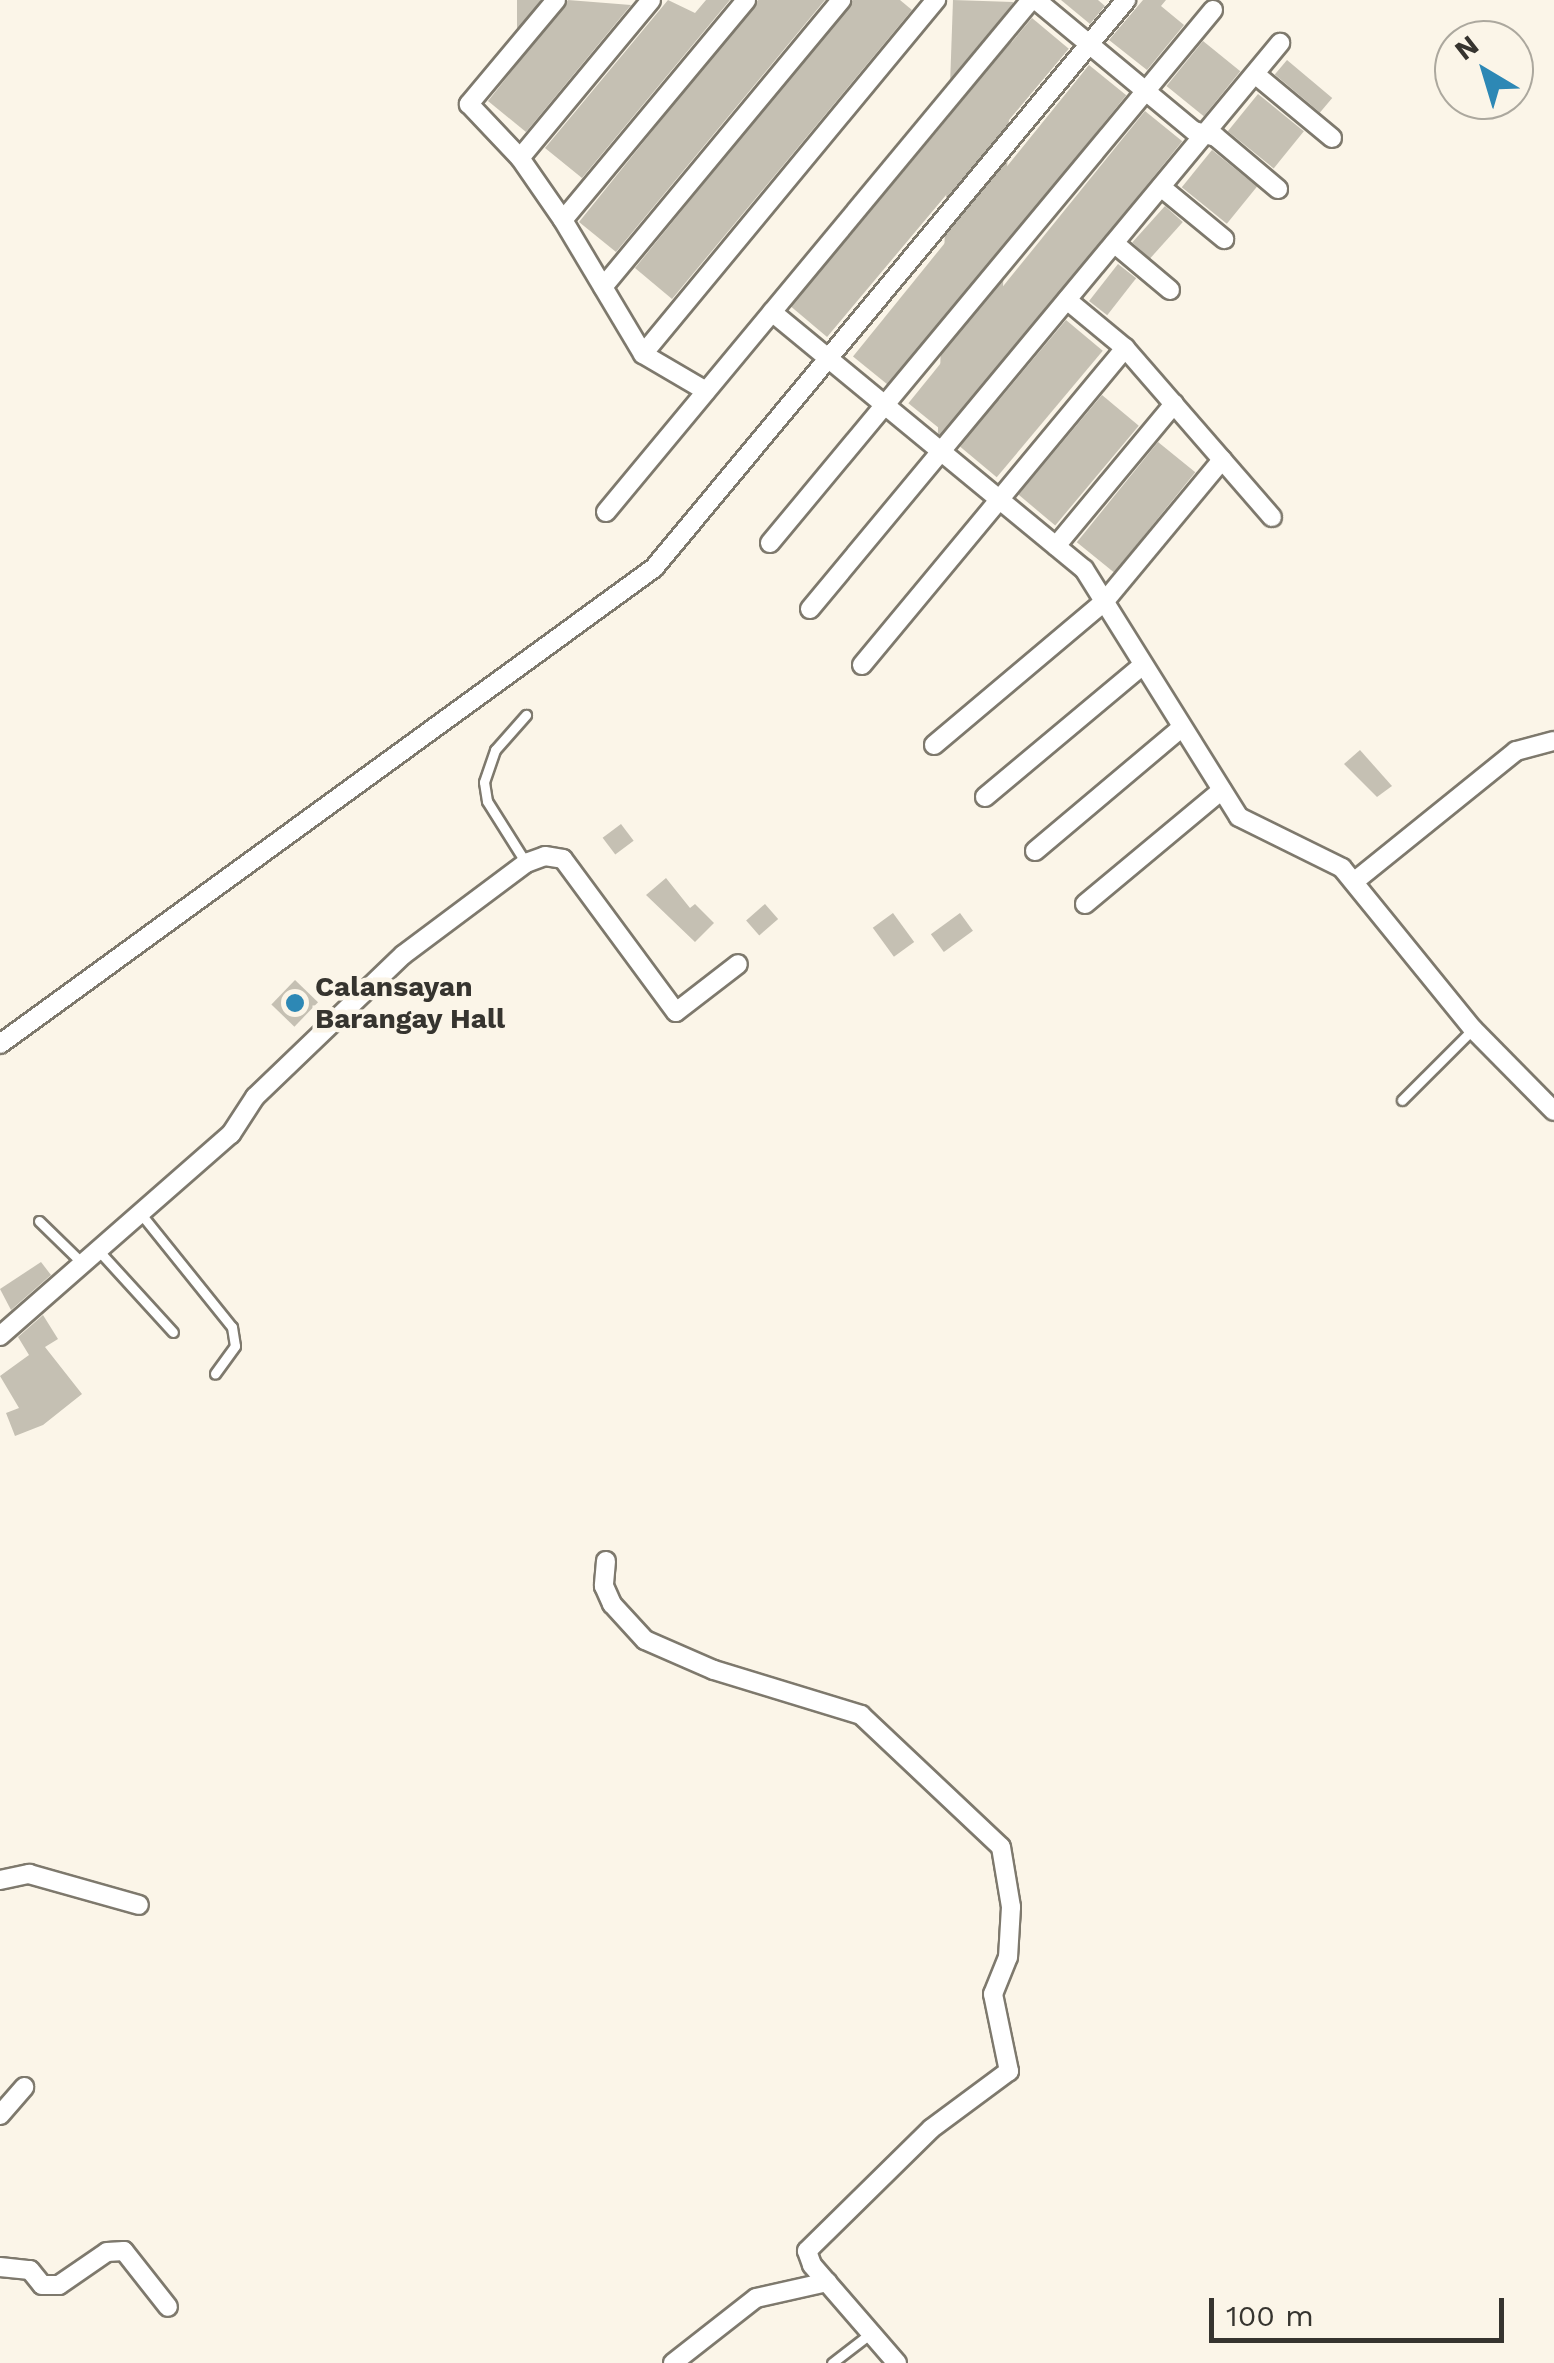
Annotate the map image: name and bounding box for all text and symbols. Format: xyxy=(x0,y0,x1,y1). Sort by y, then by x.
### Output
north arrow xyxy=(1434,20,1534,120)
text: N xyxy=(1448,28,1485,67)
place label: Calansayan Barangay Hall xyxy=(315,970,506,1036)
marker: Calansayan Barangay Hall xyxy=(284,992,306,1014)
scale bar xyxy=(1214,2278,1509,2340)
text: 100 m xyxy=(1226,2298,1314,2333)

